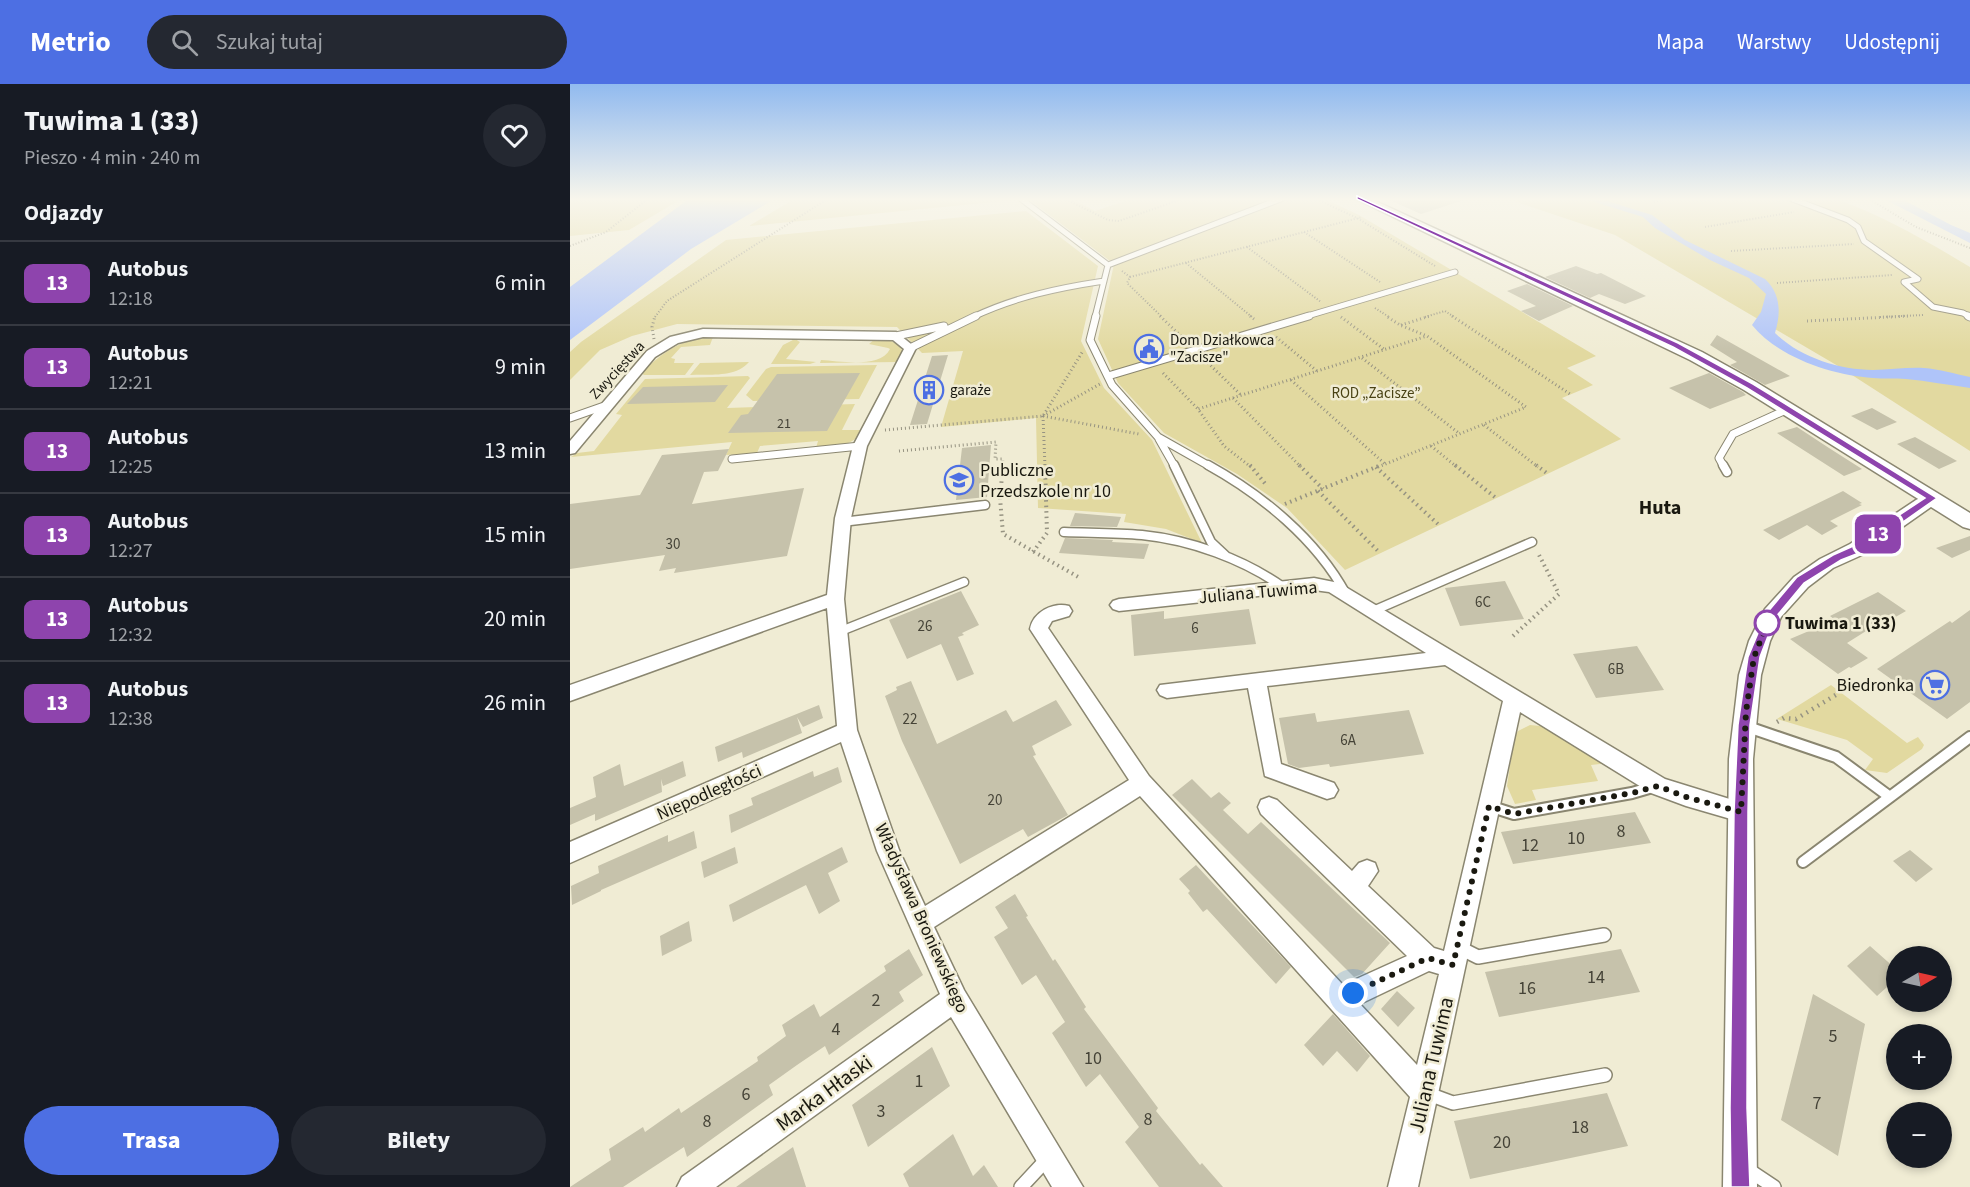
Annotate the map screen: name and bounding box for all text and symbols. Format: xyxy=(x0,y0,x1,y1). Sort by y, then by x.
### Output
search box xyxy=(147,15,567,69)
text: Metrio xyxy=(30,22,111,62)
icon: search xyxy=(168,26,201,59)
text: Szukaj tutaj xyxy=(216,26,323,58)
text: Mapa xyxy=(1656,27,1704,57)
text: Warstwy xyxy=(1737,27,1811,57)
text: Udostępnij xyxy=(1844,27,1940,57)
text: Tuwima 1 (33) xyxy=(24,101,199,141)
button: heart xyxy=(483,104,546,167)
text: Pieszo · 4 min · 240 m xyxy=(24,144,200,172)
text: Odjazdy xyxy=(24,197,103,229)
text: Autobus xyxy=(108,253,188,285)
text: 6 min xyxy=(495,267,546,299)
text: 13 xyxy=(46,268,68,298)
text: 12:18 xyxy=(108,285,153,313)
place label: Dom Działkowca "Zacisze" xyxy=(1170,330,1274,368)
public building icon: Dom Działkowca "Zacisze" xyxy=(1133,333,1165,365)
text: Autobus xyxy=(108,337,188,369)
street label: Zwycięstwa xyxy=(585,337,650,404)
text: 9 min xyxy=(495,351,546,383)
text: 13 xyxy=(46,352,68,382)
text: 12:21 xyxy=(108,369,153,397)
building icon: garaże xyxy=(913,374,945,406)
place label: garaże xyxy=(950,380,991,401)
park label: ROD „Zacisze” xyxy=(1331,383,1421,404)
house number: 21 xyxy=(777,414,791,434)
text: Autobus xyxy=(108,421,188,453)
text: 13 min xyxy=(484,435,546,467)
text: 13 xyxy=(46,436,68,466)
text: 12:25 xyxy=(108,453,153,481)
place label: Publiczne Przedszkole nr 10 xyxy=(980,458,1111,504)
school or university icon: Publiczne Przedszkole nr 10 xyxy=(943,464,975,496)
district label: Huta xyxy=(1639,494,1681,522)
text: Autobus xyxy=(108,505,188,537)
line badge: 13 xyxy=(1851,514,1905,554)
text: 15 min xyxy=(484,519,546,551)
text: 13 xyxy=(1867,519,1889,549)
text: 13 xyxy=(46,520,68,550)
house number: 30 xyxy=(666,534,680,555)
text: 12:27 xyxy=(108,537,153,565)
street label: Juliana Tuwima xyxy=(1198,575,1318,610)
text: Autobus xyxy=(108,589,188,621)
house number: 6C xyxy=(1475,592,1491,613)
text: 20 min xyxy=(484,603,546,635)
text: 13 xyxy=(46,604,68,634)
marker: Tuwima 1 (33) xyxy=(1754,610,1780,636)
place label: Tuwima 1 (33) xyxy=(1785,611,1896,636)
house number: 26 xyxy=(918,616,932,637)
house number: 6 xyxy=(1191,618,1199,639)
text: 12:32 xyxy=(108,621,153,649)
house number: 6B xyxy=(1608,659,1624,680)
supermarket icon: Biedronka xyxy=(1919,669,1951,701)
text: Autobus xyxy=(108,673,188,705)
place label: Biedronka xyxy=(1837,673,1914,698)
text: 26 min xyxy=(484,687,546,719)
text: 13 xyxy=(46,688,68,718)
text: 12:38 xyxy=(108,705,153,733)
house number: 22 xyxy=(903,709,917,730)
house number: 6A xyxy=(1340,730,1357,751)
street label: Niepodległości xyxy=(653,758,766,827)
house number: 20 xyxy=(988,790,1002,811)
street label: Władysława Broniewskiego xyxy=(868,819,975,1017)
house number: 8 xyxy=(1617,819,1626,844)
house number: 10 xyxy=(1567,826,1585,851)
house number: 12 xyxy=(1521,833,1539,858)
north arrow xyxy=(1886,946,1952,1012)
map controls xyxy=(1886,946,1952,1168)
house number: 14 xyxy=(1587,965,1605,990)
house number: 16 xyxy=(1518,976,1536,1001)
your location xyxy=(1338,978,1368,1008)
house number: 2 xyxy=(872,988,881,1013)
street label: Juliana Tuwima xyxy=(1401,994,1461,1136)
house number: 4 xyxy=(832,1017,841,1042)
house number: 5 xyxy=(1829,1024,1838,1049)
button: + xyxy=(1886,1024,1952,1090)
house number: 10 xyxy=(1084,1046,1102,1071)
street label: Marka Hłaski xyxy=(769,1048,879,1138)
house number: 1 xyxy=(915,1069,923,1094)
house number: 6 xyxy=(742,1082,751,1107)
house number: 7 xyxy=(1813,1091,1822,1116)
house number: 3 xyxy=(877,1099,886,1124)
button: − xyxy=(1886,1102,1952,1168)
button: Trasa xyxy=(24,1106,279,1175)
button: Bilety xyxy=(291,1106,546,1175)
house number: 8 xyxy=(1144,1107,1153,1132)
house number: 8 xyxy=(703,1109,712,1134)
house number: 18 xyxy=(1571,1115,1589,1140)
house number: 20 xyxy=(1493,1130,1511,1155)

